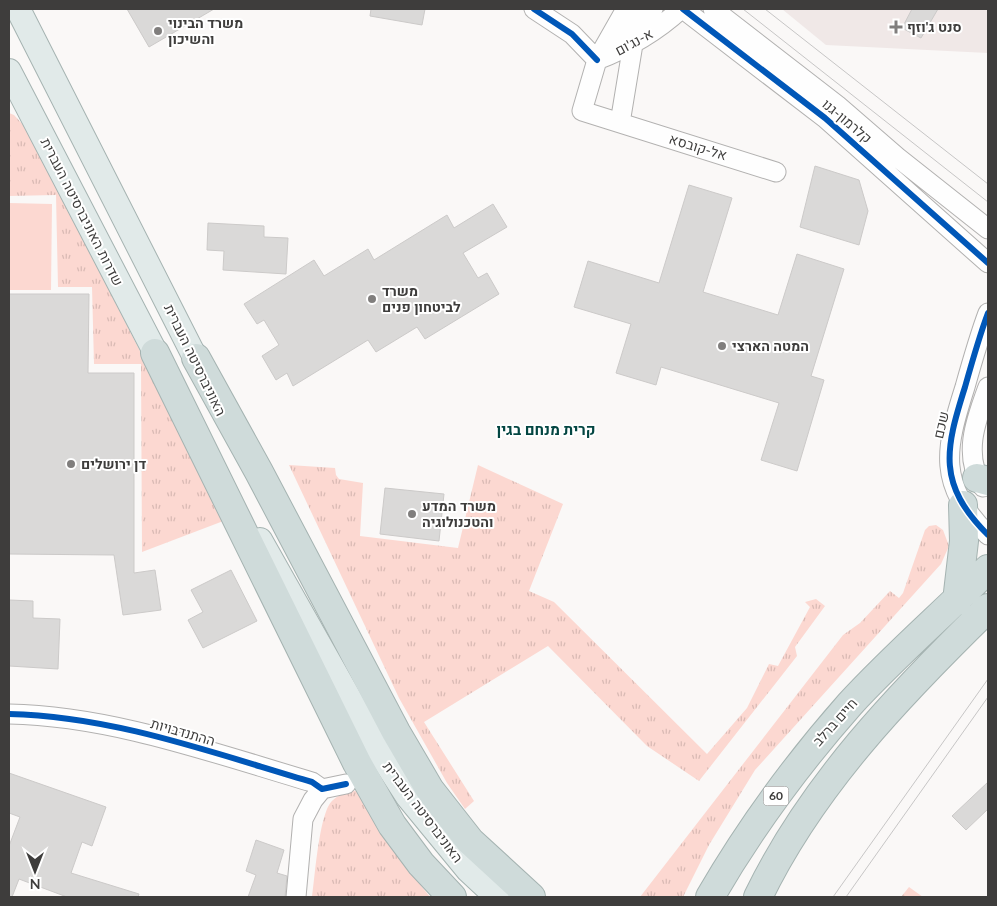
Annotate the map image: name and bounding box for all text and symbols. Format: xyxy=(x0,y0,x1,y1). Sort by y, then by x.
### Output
place label: משרד הבינוי והשיכון xyxy=(168,14,243,47)
place label: סנט ג'וזף xyxy=(907,18,962,35)
marker: סנט ג'וזף xyxy=(889,20,903,34)
marker: משרד הבינוי והשיכון xyxy=(152,25,164,37)
street label: א-נג'ום xyxy=(612,25,656,59)
street label: קלרמון-גנו xyxy=(819,95,876,146)
street label: אל-קובסא xyxy=(667,130,729,163)
street label: שדרות האוניברסיטה העברית xyxy=(38,135,127,289)
place label: משרד לביטחון פנים xyxy=(382,282,461,315)
marker: משרד לביטחון פנים xyxy=(366,293,378,305)
street label: האוניברסיטה העברית xyxy=(161,301,230,418)
place label: המטה הארצי xyxy=(732,337,809,354)
marker: המטה הארצי xyxy=(716,340,728,352)
street label: שכם xyxy=(929,410,952,440)
district label: קרית מנחם בגין xyxy=(497,420,595,438)
place label: דן ירושלים xyxy=(81,455,147,472)
marker: דן ירושלים xyxy=(65,458,77,470)
place label: משרד המדע והטכנולוגיה xyxy=(422,497,496,530)
marker: משרד המדע והטכנולוגיה xyxy=(406,508,418,520)
street label: חיים ברלב xyxy=(809,694,860,749)
street label: ההתנדבויות xyxy=(149,714,217,749)
street label: האוניברסיטה העברית xyxy=(380,758,467,866)
road number: 60 xyxy=(764,786,788,806)
north arrow xyxy=(10,846,60,896)
text: N xyxy=(30,876,40,893)

